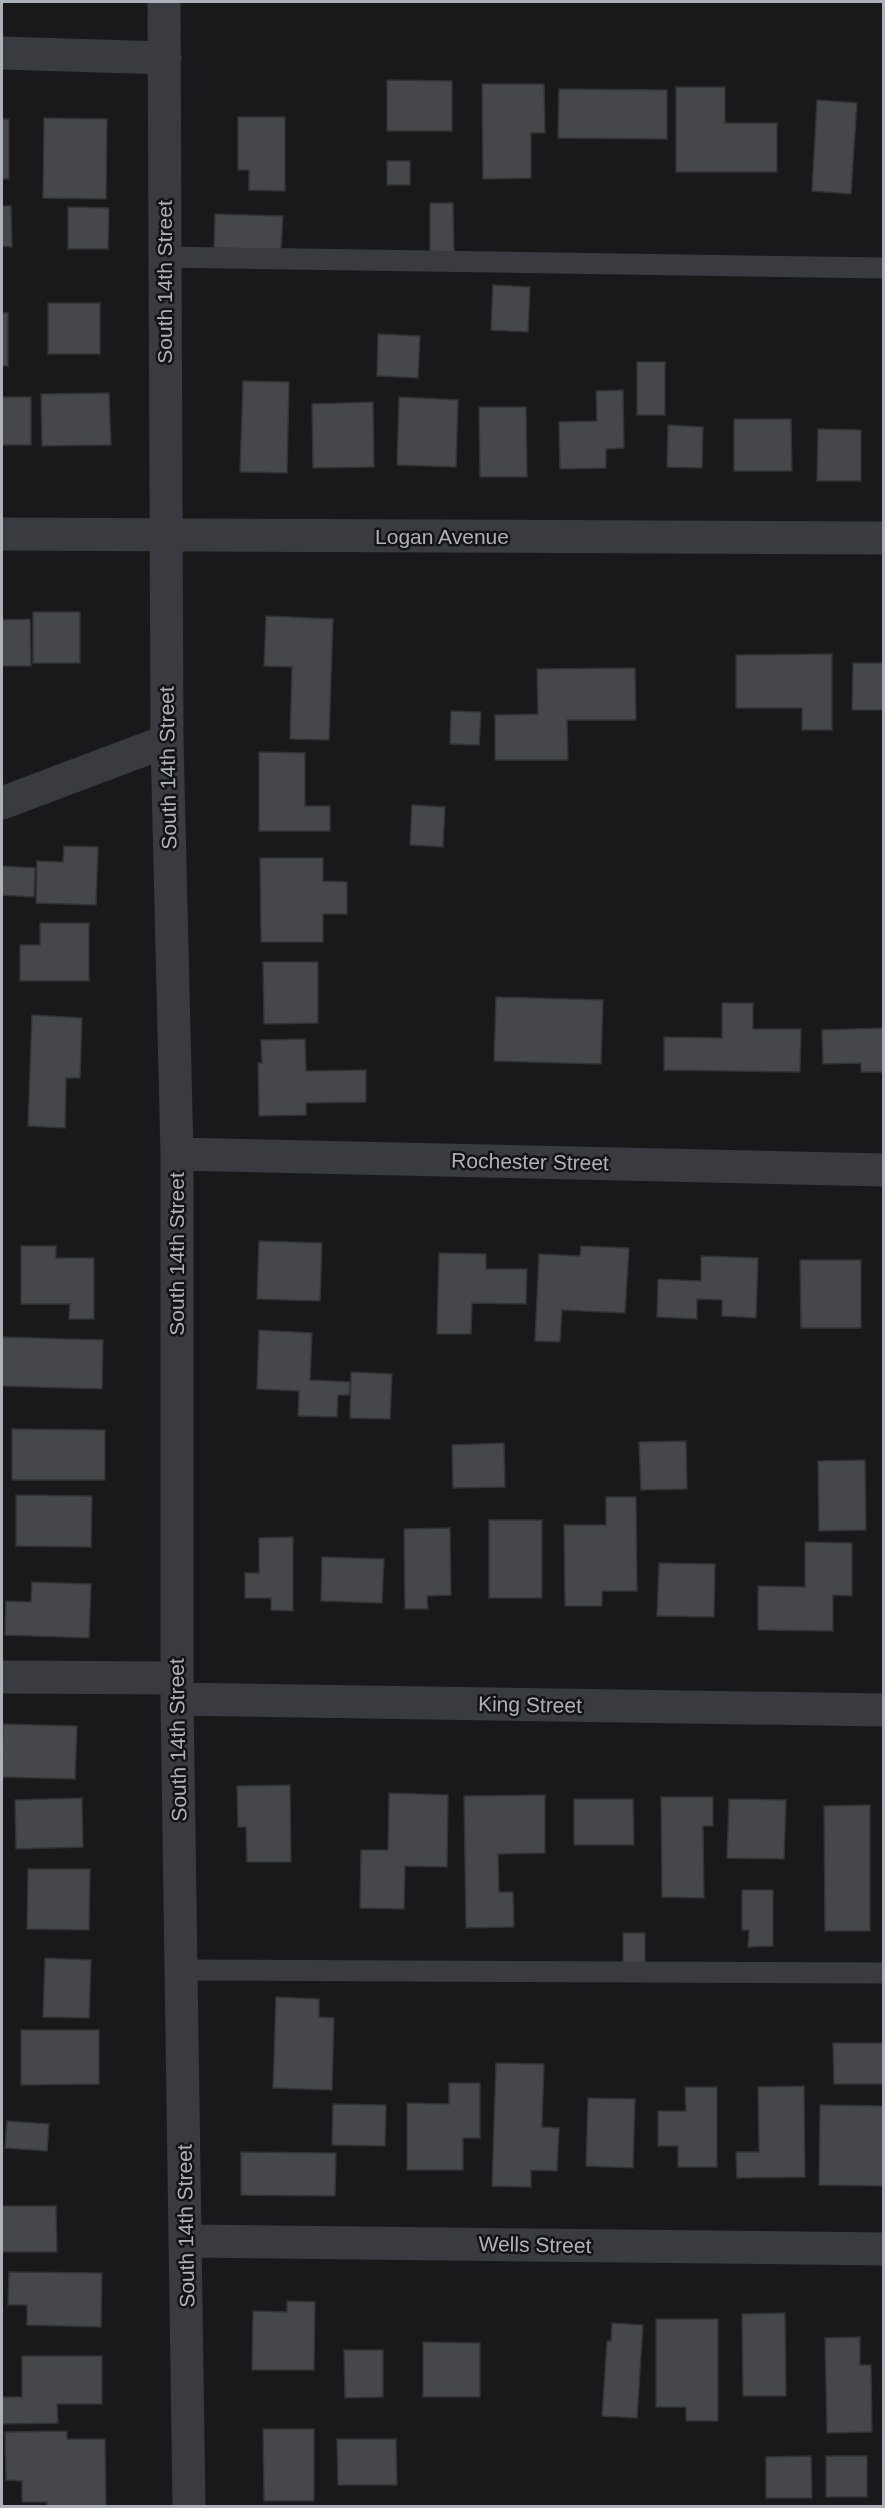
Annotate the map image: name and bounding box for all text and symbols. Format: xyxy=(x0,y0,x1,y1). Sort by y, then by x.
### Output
street label: South 14th Street xyxy=(153,200,176,364)
street label: Logan Avenue xyxy=(375,525,509,548)
street label: South 14th Street xyxy=(155,686,180,850)
street label: Rochester Street xyxy=(451,1149,609,1174)
street label: South 14th Street xyxy=(165,1172,188,1336)
street label: South 14th Street xyxy=(165,1658,190,1822)
street label: King Street xyxy=(478,1692,582,1717)
street label: South 14th Street xyxy=(173,2144,198,2308)
street label: Wells Street xyxy=(478,2232,592,2257)

